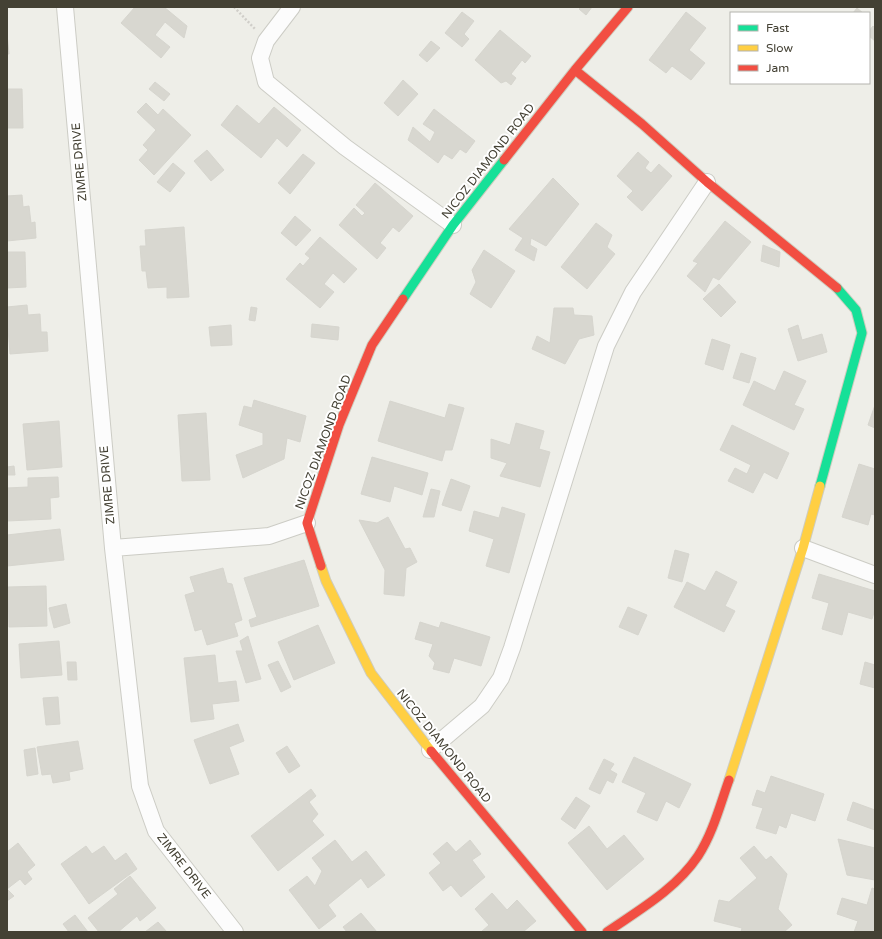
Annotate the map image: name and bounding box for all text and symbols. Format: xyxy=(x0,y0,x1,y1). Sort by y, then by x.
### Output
legend xyxy=(730,12,870,84)
text: Fast xyxy=(766,21,790,35)
text: Slow xyxy=(766,41,793,55)
text: Jam xyxy=(766,61,789,75)
street label: NICOZ DIAMOND ROAD xyxy=(439,101,537,221)
street label: ZIMRE DRIVE xyxy=(69,122,89,202)
street label: NICOZ DIAMOND ROAD xyxy=(292,373,354,511)
street label: ZIMRE DRIVE xyxy=(97,445,117,525)
street label: NICOZ DIAMOND ROAD xyxy=(394,686,494,806)
street label: ZIMRE DRIVE xyxy=(154,831,214,902)

